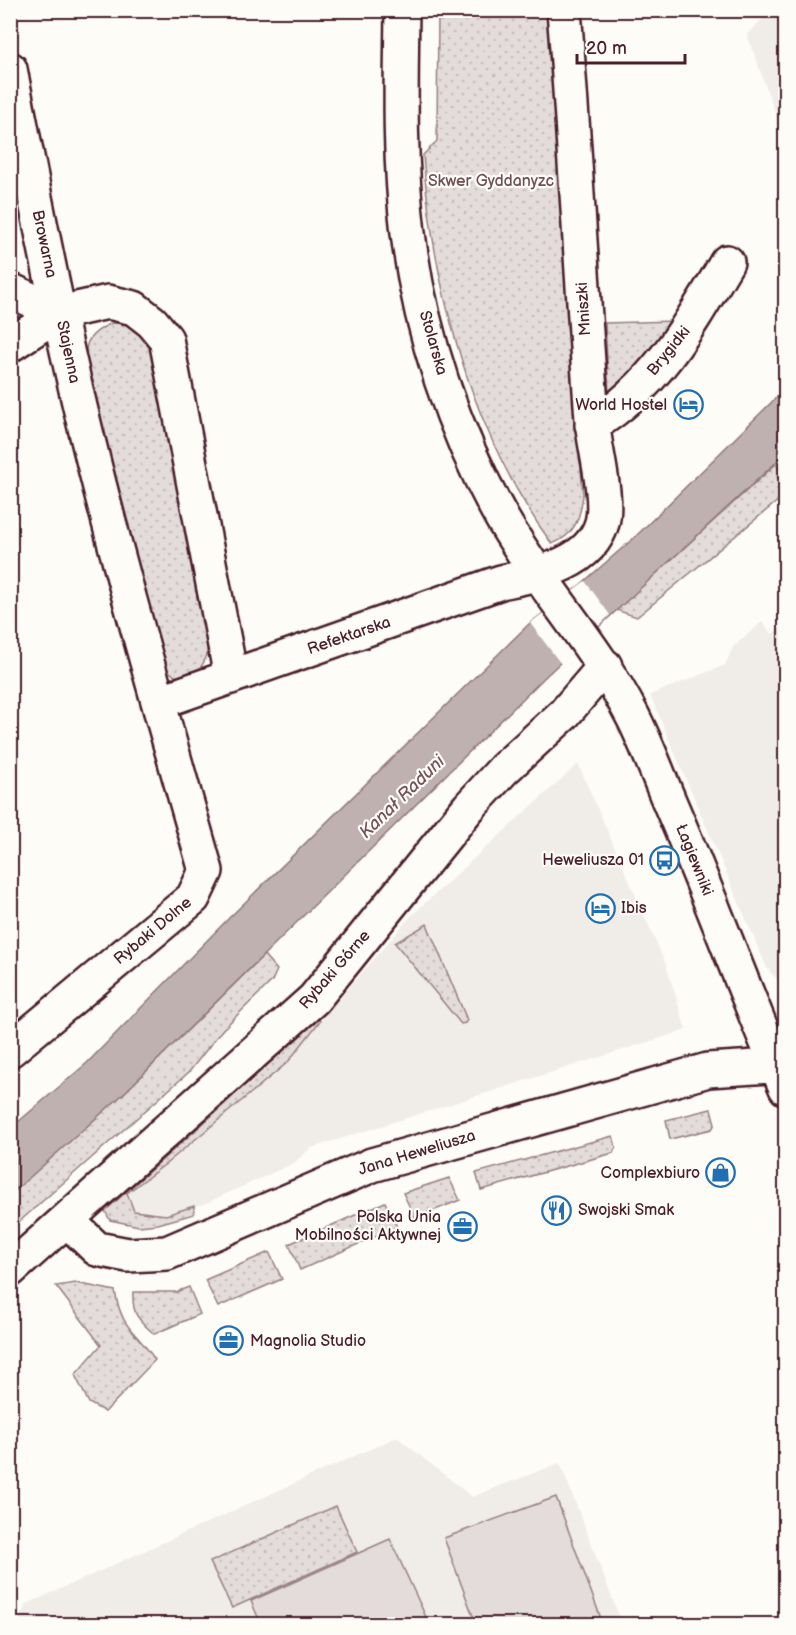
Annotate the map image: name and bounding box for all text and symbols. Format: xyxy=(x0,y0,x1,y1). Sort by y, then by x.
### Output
scale bar xyxy=(577,27,685,65)
text: 20 m xyxy=(586,38,627,59)
park label: Skwer Gyddanyzc xyxy=(428,172,554,191)
street label: Browarna xyxy=(28,208,60,280)
street label: Mniszki xyxy=(573,282,595,336)
street label: Stolarska xyxy=(415,309,451,377)
street label: Stajenna xyxy=(52,319,84,385)
street label: Brygidki xyxy=(643,322,695,380)
hotel icon: World Hostel xyxy=(672,389,704,421)
place label: World Hostel xyxy=(575,396,667,415)
street label: Refektarska xyxy=(305,613,393,659)
water label: Kanał Raduni xyxy=(355,751,450,843)
street label: Łagiewniki xyxy=(671,821,717,899)
bus stop icon: Heweliusza 01 xyxy=(649,844,681,876)
place label: Heweliusza 01 xyxy=(542,851,644,870)
hotel icon: Ibis xyxy=(584,892,616,924)
street label: Rybaki Dolne xyxy=(110,893,196,969)
place label: Ibis xyxy=(621,899,647,918)
street label: Rybaki Górne xyxy=(296,926,375,1013)
street label: Jana Heweliusza xyxy=(356,1126,478,1180)
shop icon: Complexbiuro xyxy=(705,1157,737,1189)
place label: Complexbiuro xyxy=(601,1164,700,1183)
restaurant icon: Swojski Smak xyxy=(541,1194,573,1226)
place label: Swojski Smak xyxy=(578,1201,674,1220)
place label: Polska Unia Mobilności Aktywnej xyxy=(295,1208,441,1245)
office icon: Polska Unia Mobilności Aktywnej xyxy=(446,1210,478,1242)
office icon: Magnolia Studio xyxy=(213,1325,245,1357)
place label: Magnolia Studio xyxy=(250,1332,366,1351)

